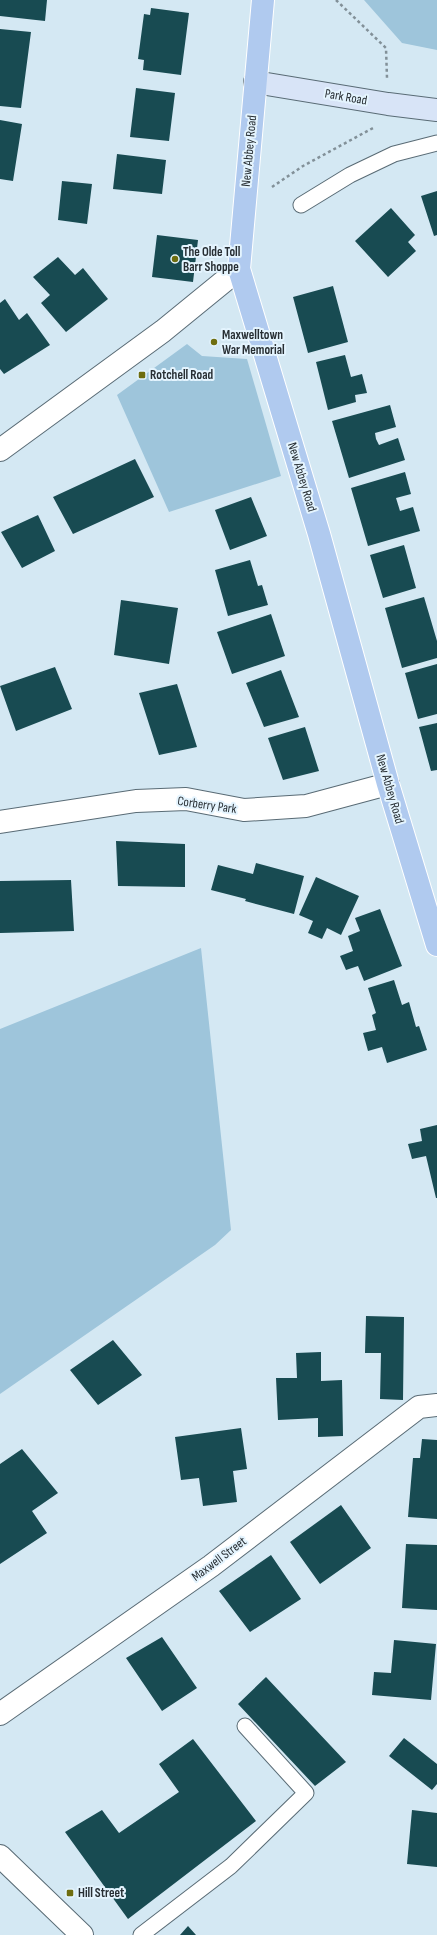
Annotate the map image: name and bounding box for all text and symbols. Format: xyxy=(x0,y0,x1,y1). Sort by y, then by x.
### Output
street label: Park Road xyxy=(324,85,368,109)
street label: New Abbey Road xyxy=(238,115,260,187)
place label: The Olde Toll Barr Shoppe xyxy=(183,244,241,275)
marker: The Olde Toll Barr Shoppe xyxy=(170,254,180,264)
place label: Maxwelltown War Memorial xyxy=(222,327,285,358)
marker: Maxwelltown War Memorial xyxy=(209,337,219,347)
place label: Rotchell Road xyxy=(150,367,213,383)
marker: Rotchell Road xyxy=(137,370,147,380)
street label: New Abbey Road xyxy=(284,440,320,514)
street label: New Abbey Road xyxy=(372,752,408,826)
street label: Corberry Park xyxy=(176,793,238,817)
street label: Maxwell Street xyxy=(188,1533,250,1585)
place label: Hill Street xyxy=(78,1885,125,1901)
marker: Hill Street xyxy=(65,1888,75,1898)

